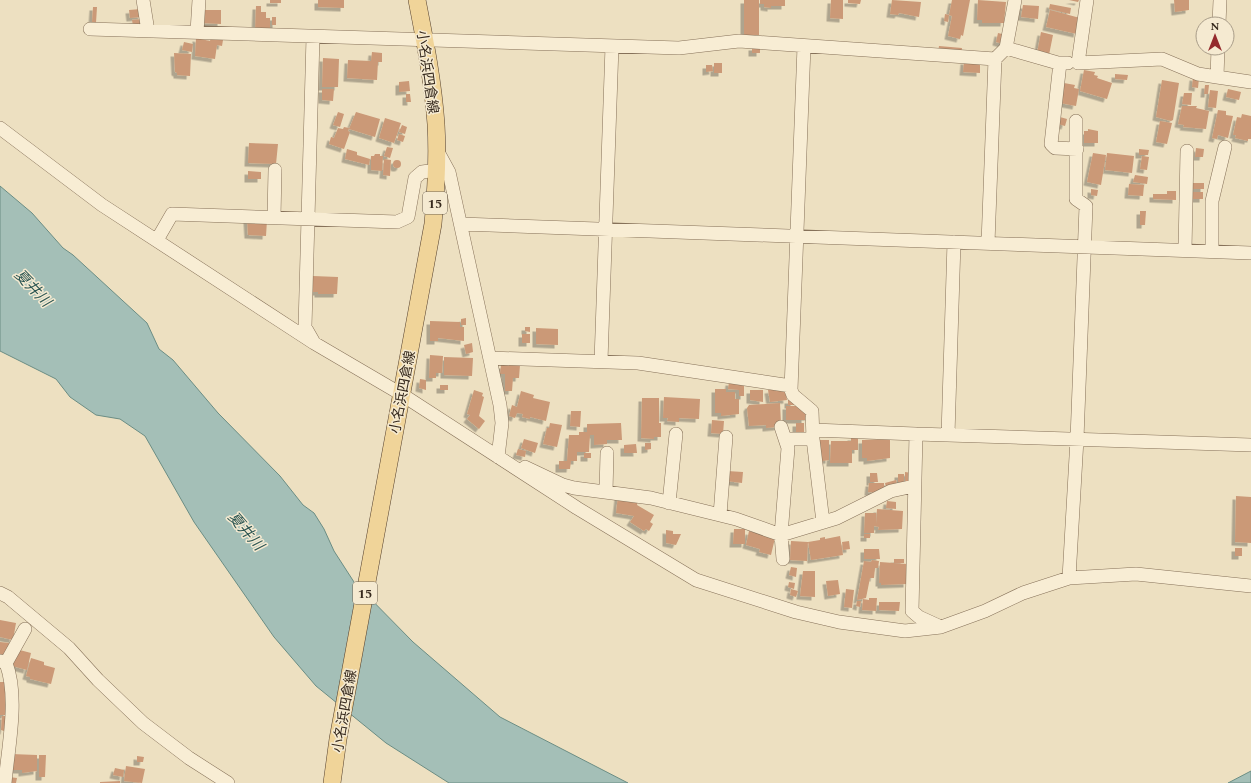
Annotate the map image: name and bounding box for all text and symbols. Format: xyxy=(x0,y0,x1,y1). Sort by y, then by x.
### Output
north arrow xyxy=(1195,16,1235,56)
text: N xyxy=(1211,18,1220,35)
street label: 小名浜四倉線 xyxy=(411,29,444,115)
road number: 15 xyxy=(423,192,447,214)
water label: 夏井川 xyxy=(9,264,58,314)
street label: 小名浜四倉線 xyxy=(384,349,421,435)
water label: 夏井川 xyxy=(222,507,270,557)
road number: 15 xyxy=(353,582,377,604)
street label: 小名浜四倉線 xyxy=(327,668,362,754)

